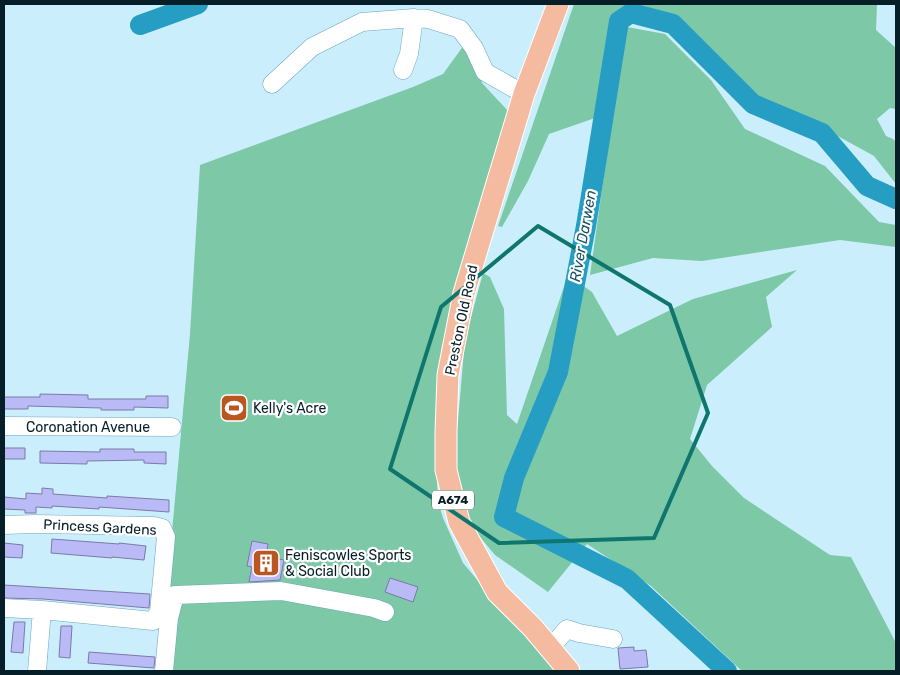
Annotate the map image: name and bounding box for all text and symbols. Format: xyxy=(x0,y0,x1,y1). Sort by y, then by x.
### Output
water label: River Darwen xyxy=(566,189,600,283)
street label: Preston Old Road xyxy=(441,263,481,377)
sports icon: Kelly's Acre xyxy=(219,393,249,423)
place label: Kelly's Acre xyxy=(253,400,327,417)
street label: Coronation Avenue xyxy=(26,419,150,436)
road number: A674 xyxy=(432,490,474,510)
street label: Princess Gardens xyxy=(43,516,157,539)
place label: Feniscowles Sports & Social Club xyxy=(285,547,412,580)
building icon: Feniscowles Sports & Social Club xyxy=(251,548,281,578)

